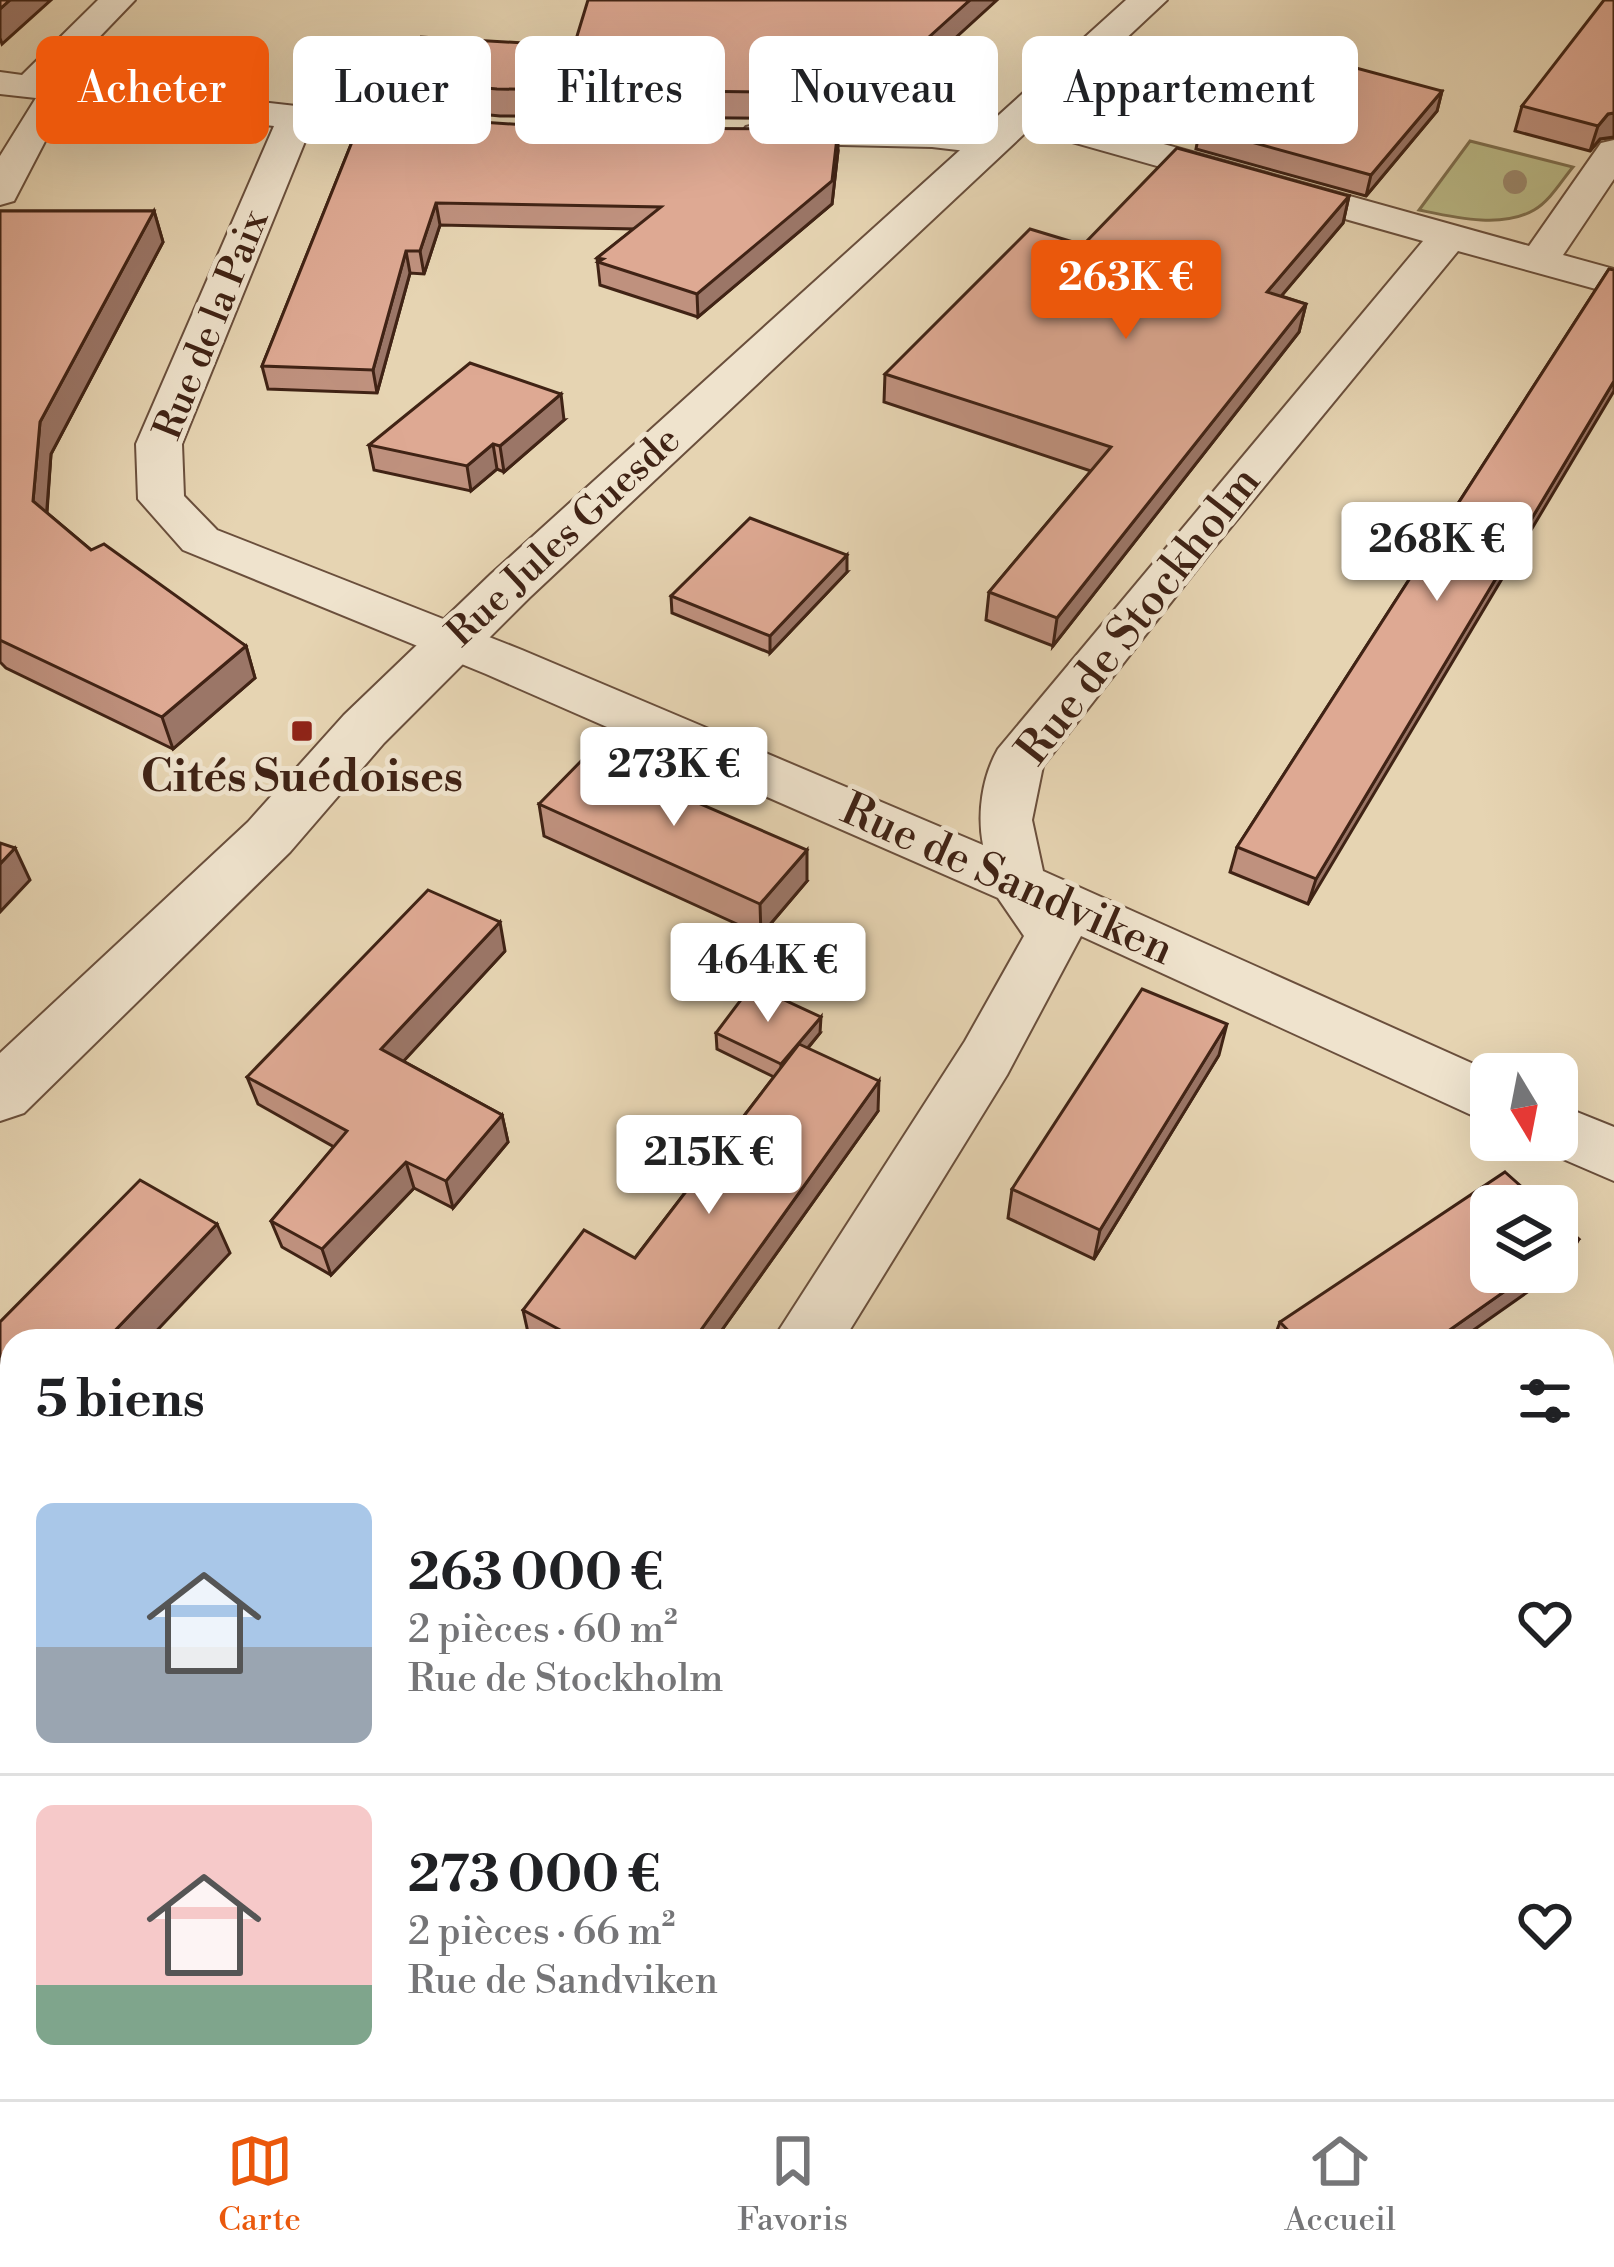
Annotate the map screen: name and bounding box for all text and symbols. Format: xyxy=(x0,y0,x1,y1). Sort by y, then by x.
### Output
chip: Acheter xyxy=(36,36,269,144)
chip: Louer xyxy=(293,36,491,144)
chip: Filtres xyxy=(515,36,725,144)
chip: Nouveau xyxy=(749,36,998,144)
chip: Appartement xyxy=(1022,36,1358,144)
street label: Rue de la Paix xyxy=(144,202,281,447)
pin: 263K € xyxy=(1028,240,1224,342)
text: 263K € xyxy=(1058,254,1194,303)
street label: Rue Jules Guesde xyxy=(437,416,691,658)
street label: Rue de Stockholm xyxy=(1005,455,1273,777)
pin: 268K € xyxy=(1339,502,1535,604)
text: 268K € xyxy=(1368,516,1506,565)
marker: Cités Suédoises xyxy=(289,718,315,744)
pin: 273K € xyxy=(576,727,772,829)
text: 273K € xyxy=(607,741,741,790)
place label: Cités Suédoises xyxy=(141,749,463,806)
street label: Rue de Sandviken xyxy=(832,781,1182,979)
pin: 464K € xyxy=(670,923,866,1025)
text: 464K € xyxy=(698,937,838,986)
north arrow xyxy=(1470,1053,1578,1161)
map controls xyxy=(1470,1053,1578,1293)
pin: 215K € xyxy=(611,1115,807,1217)
text: 215K € xyxy=(643,1129,775,1178)
button: layers xyxy=(1470,1185,1578,1293)
icon: filters xyxy=(1512,1368,1578,1434)
text: 5 biens xyxy=(36,1369,205,1433)
text: 263 000 € xyxy=(408,1542,663,1606)
icon: home xyxy=(132,1551,276,1695)
icon: heart xyxy=(1512,1590,1578,1656)
text: 2 pièces · 60 m² xyxy=(408,1606,678,1655)
text: Rue de Stockholm xyxy=(408,1655,723,1704)
text: 273 000 € xyxy=(408,1844,660,1908)
icon: home xyxy=(132,1853,276,1997)
icon: heart xyxy=(1512,1892,1578,1958)
text: 2 pièces · 66 m² xyxy=(408,1908,676,1957)
text: Rue de Sandviken xyxy=(408,1957,718,2006)
tab: Carte xyxy=(218,2128,301,2241)
tab: Favoris xyxy=(737,2128,848,2241)
tab: Accueil xyxy=(1285,2128,1396,2241)

